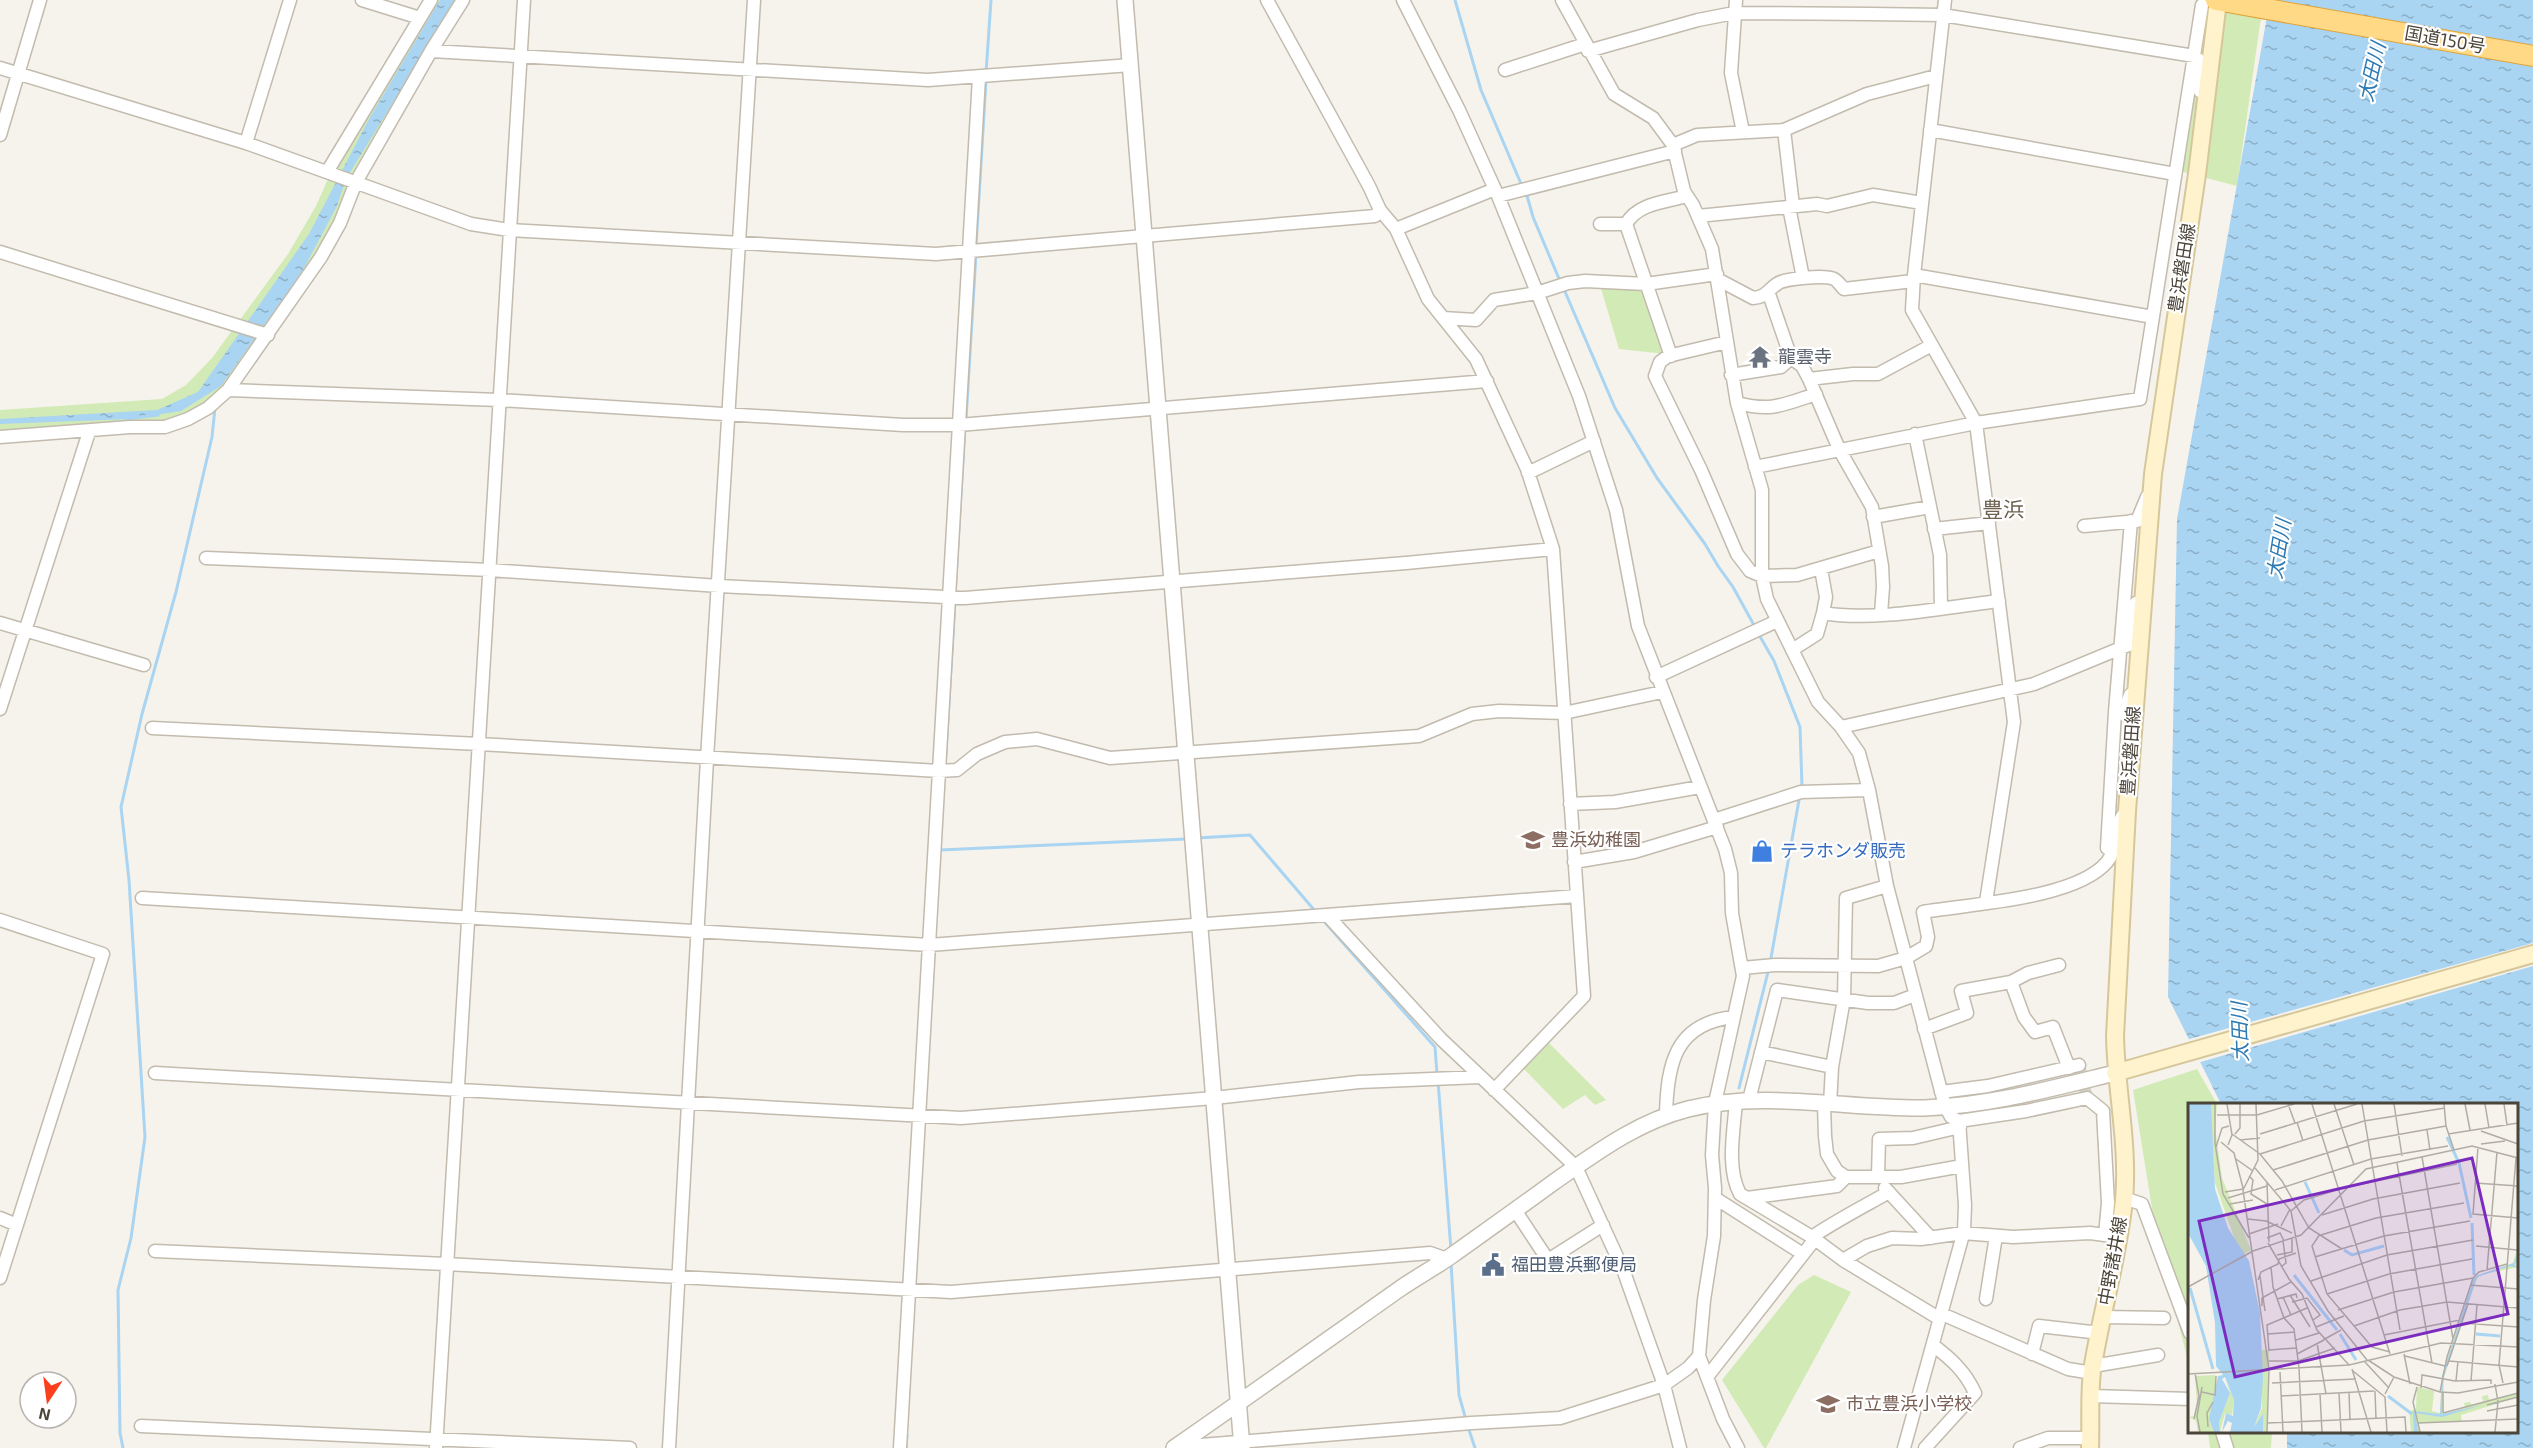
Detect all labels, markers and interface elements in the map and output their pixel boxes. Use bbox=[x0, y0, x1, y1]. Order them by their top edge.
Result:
street label: 国道150号 bbox=[2403, 21, 2487, 57]
water label: 太田川 bbox=[2353, 38, 2390, 104]
street label: 豊浜磐田線 bbox=[2163, 222, 2199, 314]
temple icon: 龍雲寺 bbox=[1747, 344, 1773, 370]
place label: 龍雲寺 bbox=[1778, 345, 1832, 367]
district label: 豊浜 bbox=[1982, 496, 2024, 521]
water label: 太田川 bbox=[2261, 515, 2295, 580]
street label: 豊浜磐田線 bbox=[2116, 705, 2144, 797]
school or university icon: 豊浜幼稚園 bbox=[1520, 827, 1546, 853]
place label: 豊浜幼稚園 bbox=[1551, 828, 1641, 850]
shop icon: テラホンダ販売 bbox=[1749, 838, 1775, 864]
place label: テラホンダ販売 bbox=[1780, 839, 1906, 861]
water label: 太田川 bbox=[2226, 1000, 2252, 1062]
inset map bbox=[2188, 1103, 2518, 1433]
street label: 中野諸井線 bbox=[2093, 1215, 2131, 1307]
public building icon: 福田豊浜郵便局 bbox=[1480, 1252, 1506, 1278]
place label: 福田豊浜郵便局 bbox=[1511, 1253, 1637, 1275]
north arrow bbox=[18, 1370, 78, 1430]
school or university icon: 市立豊浜小学校 bbox=[1815, 1391, 1841, 1417]
place label: 市立豊浜小学校 bbox=[1846, 1392, 1972, 1414]
text: N bbox=[37, 1405, 52, 1426]

